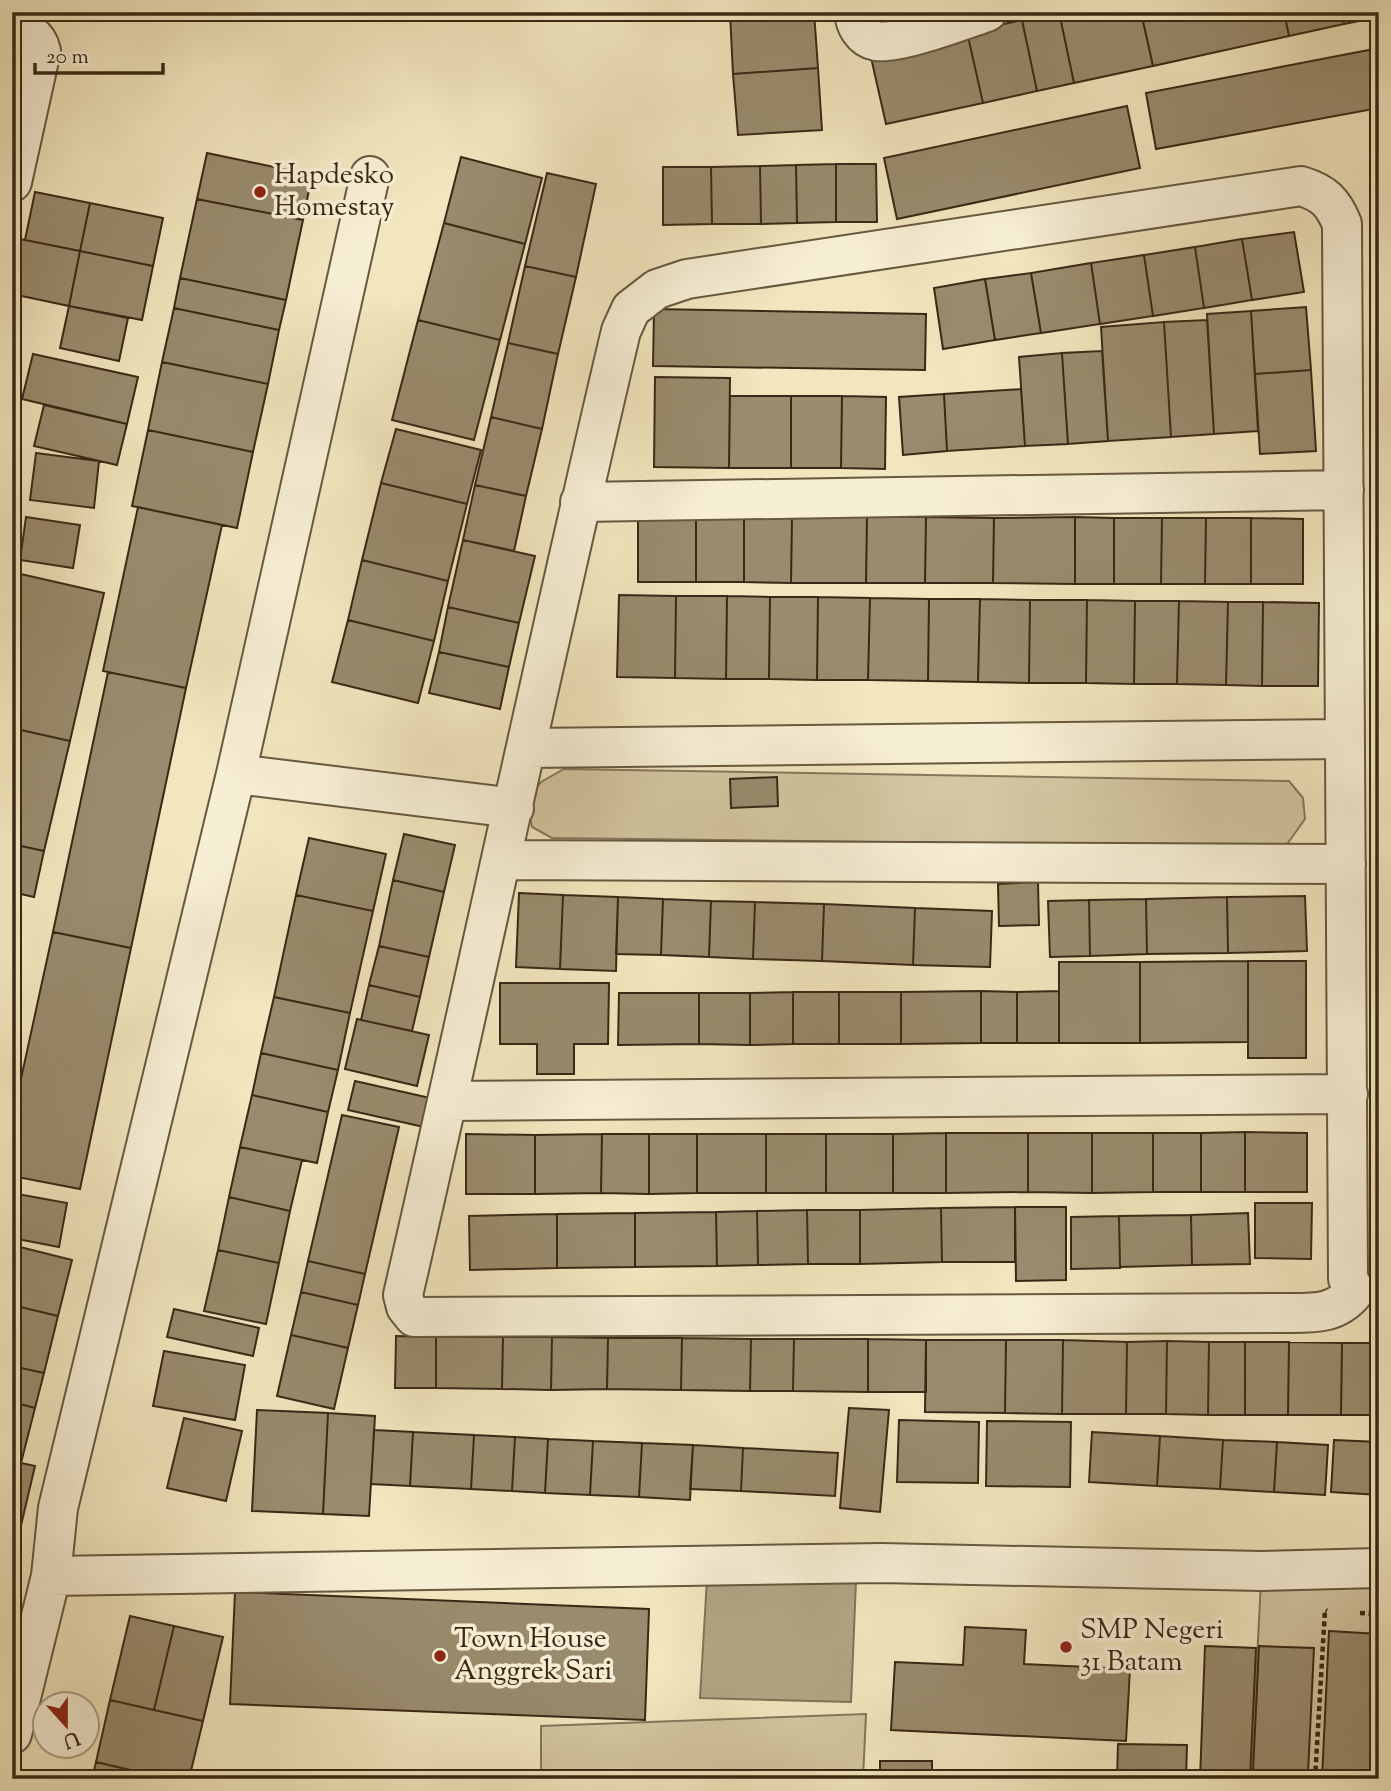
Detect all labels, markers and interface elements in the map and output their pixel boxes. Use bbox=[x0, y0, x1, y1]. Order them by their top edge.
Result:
scale bar bbox=[35, 32, 163, 76]
text: 20 m bbox=[46, 43, 89, 73]
place label: Hapdesko Homestay bbox=[274, 156, 394, 228]
marker: Hapdesko Homestay bbox=[252, 184, 268, 200]
place label: SMP Negeri 31 Batam bbox=[1080, 1611, 1224, 1683]
place label: Town House Anggrek Sari bbox=[454, 1620, 613, 1692]
marker: SMP Negeri 31 Batam bbox=[1058, 1639, 1074, 1655]
marker: Town House Anggrek Sari bbox=[432, 1648, 448, 1664]
north arrow bbox=[32, 1690, 102, 1760]
text: U bbox=[59, 1723, 83, 1754]

